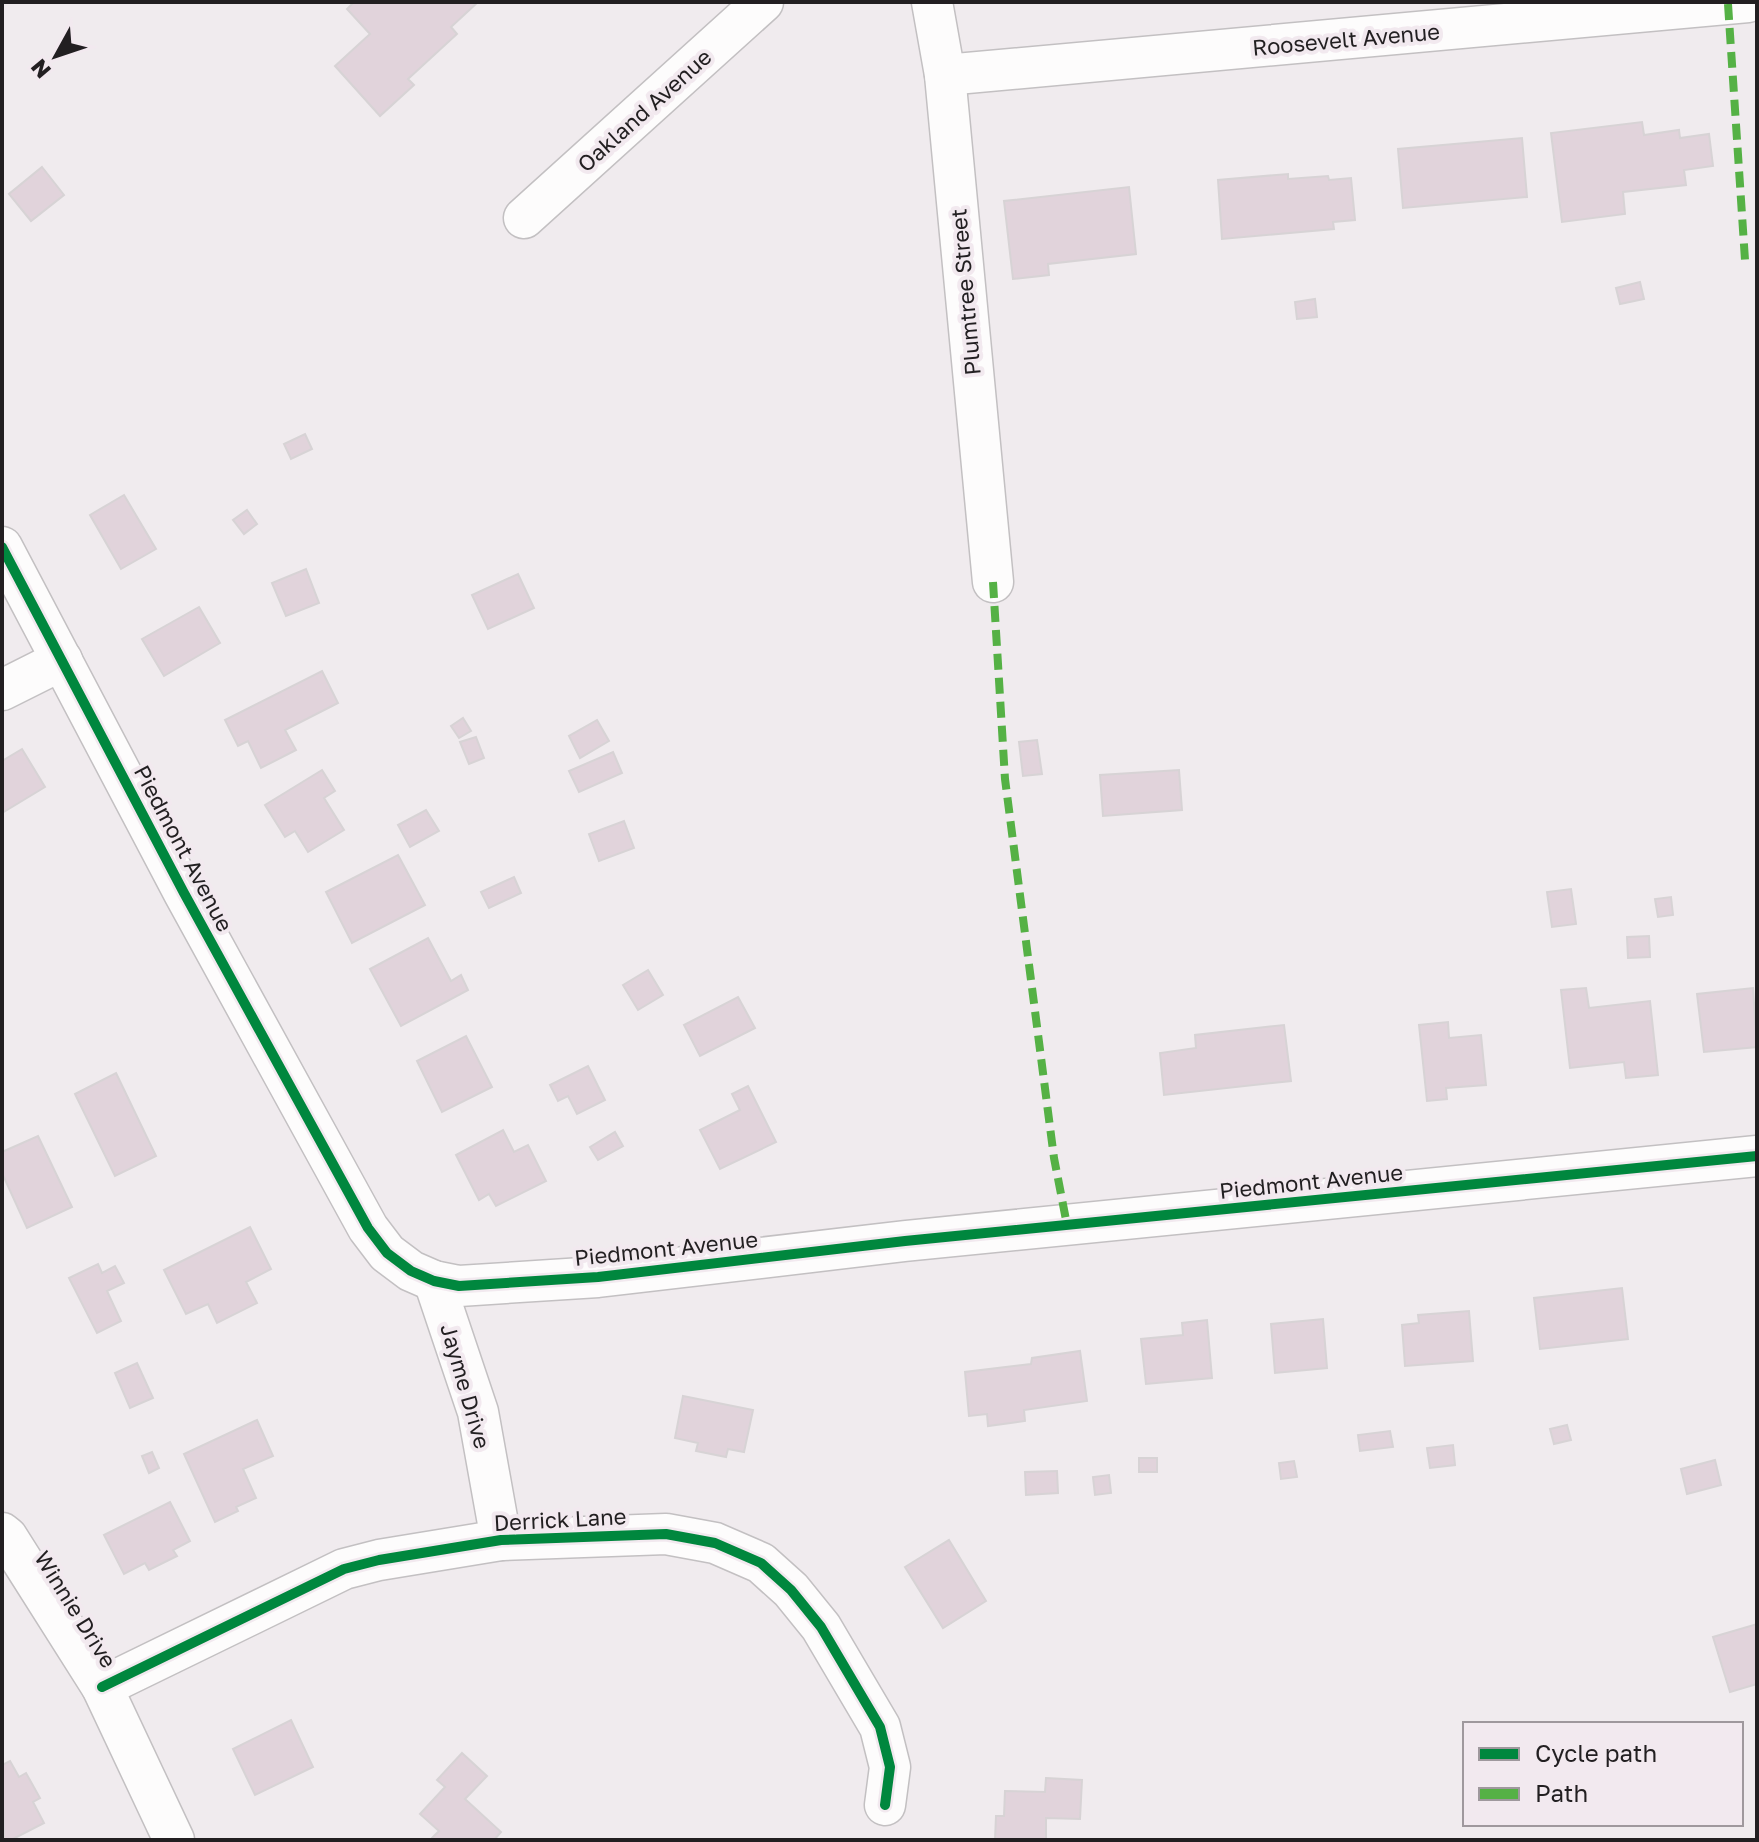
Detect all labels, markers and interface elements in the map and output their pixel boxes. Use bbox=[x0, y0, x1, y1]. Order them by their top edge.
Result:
north arrow bbox=[16, 16, 96, 96]
street label: Roosevelt Avenue bbox=[1251, 17, 1441, 61]
street label: Oakland Avenue bbox=[571, 43, 717, 177]
text: N bbox=[25, 54, 56, 84]
street label: Plumtree Street bbox=[944, 207, 986, 377]
street label: Piedmont Avenue bbox=[129, 760, 239, 936]
street label: Piedmont Avenue bbox=[1218, 1158, 1404, 1204]
street label: Piedmont Avenue bbox=[573, 1225, 759, 1271]
street label: Jayme Drive bbox=[435, 1320, 497, 1452]
street label: Derrick Lane bbox=[493, 1502, 627, 1536]
street label: Winnie Drive bbox=[29, 1546, 123, 1672]
legend bbox=[1463, 1722, 1743, 1826]
text: Cycle path bbox=[1535, 1738, 1657, 1767]
text: Path bbox=[1535, 1778, 1588, 1807]

